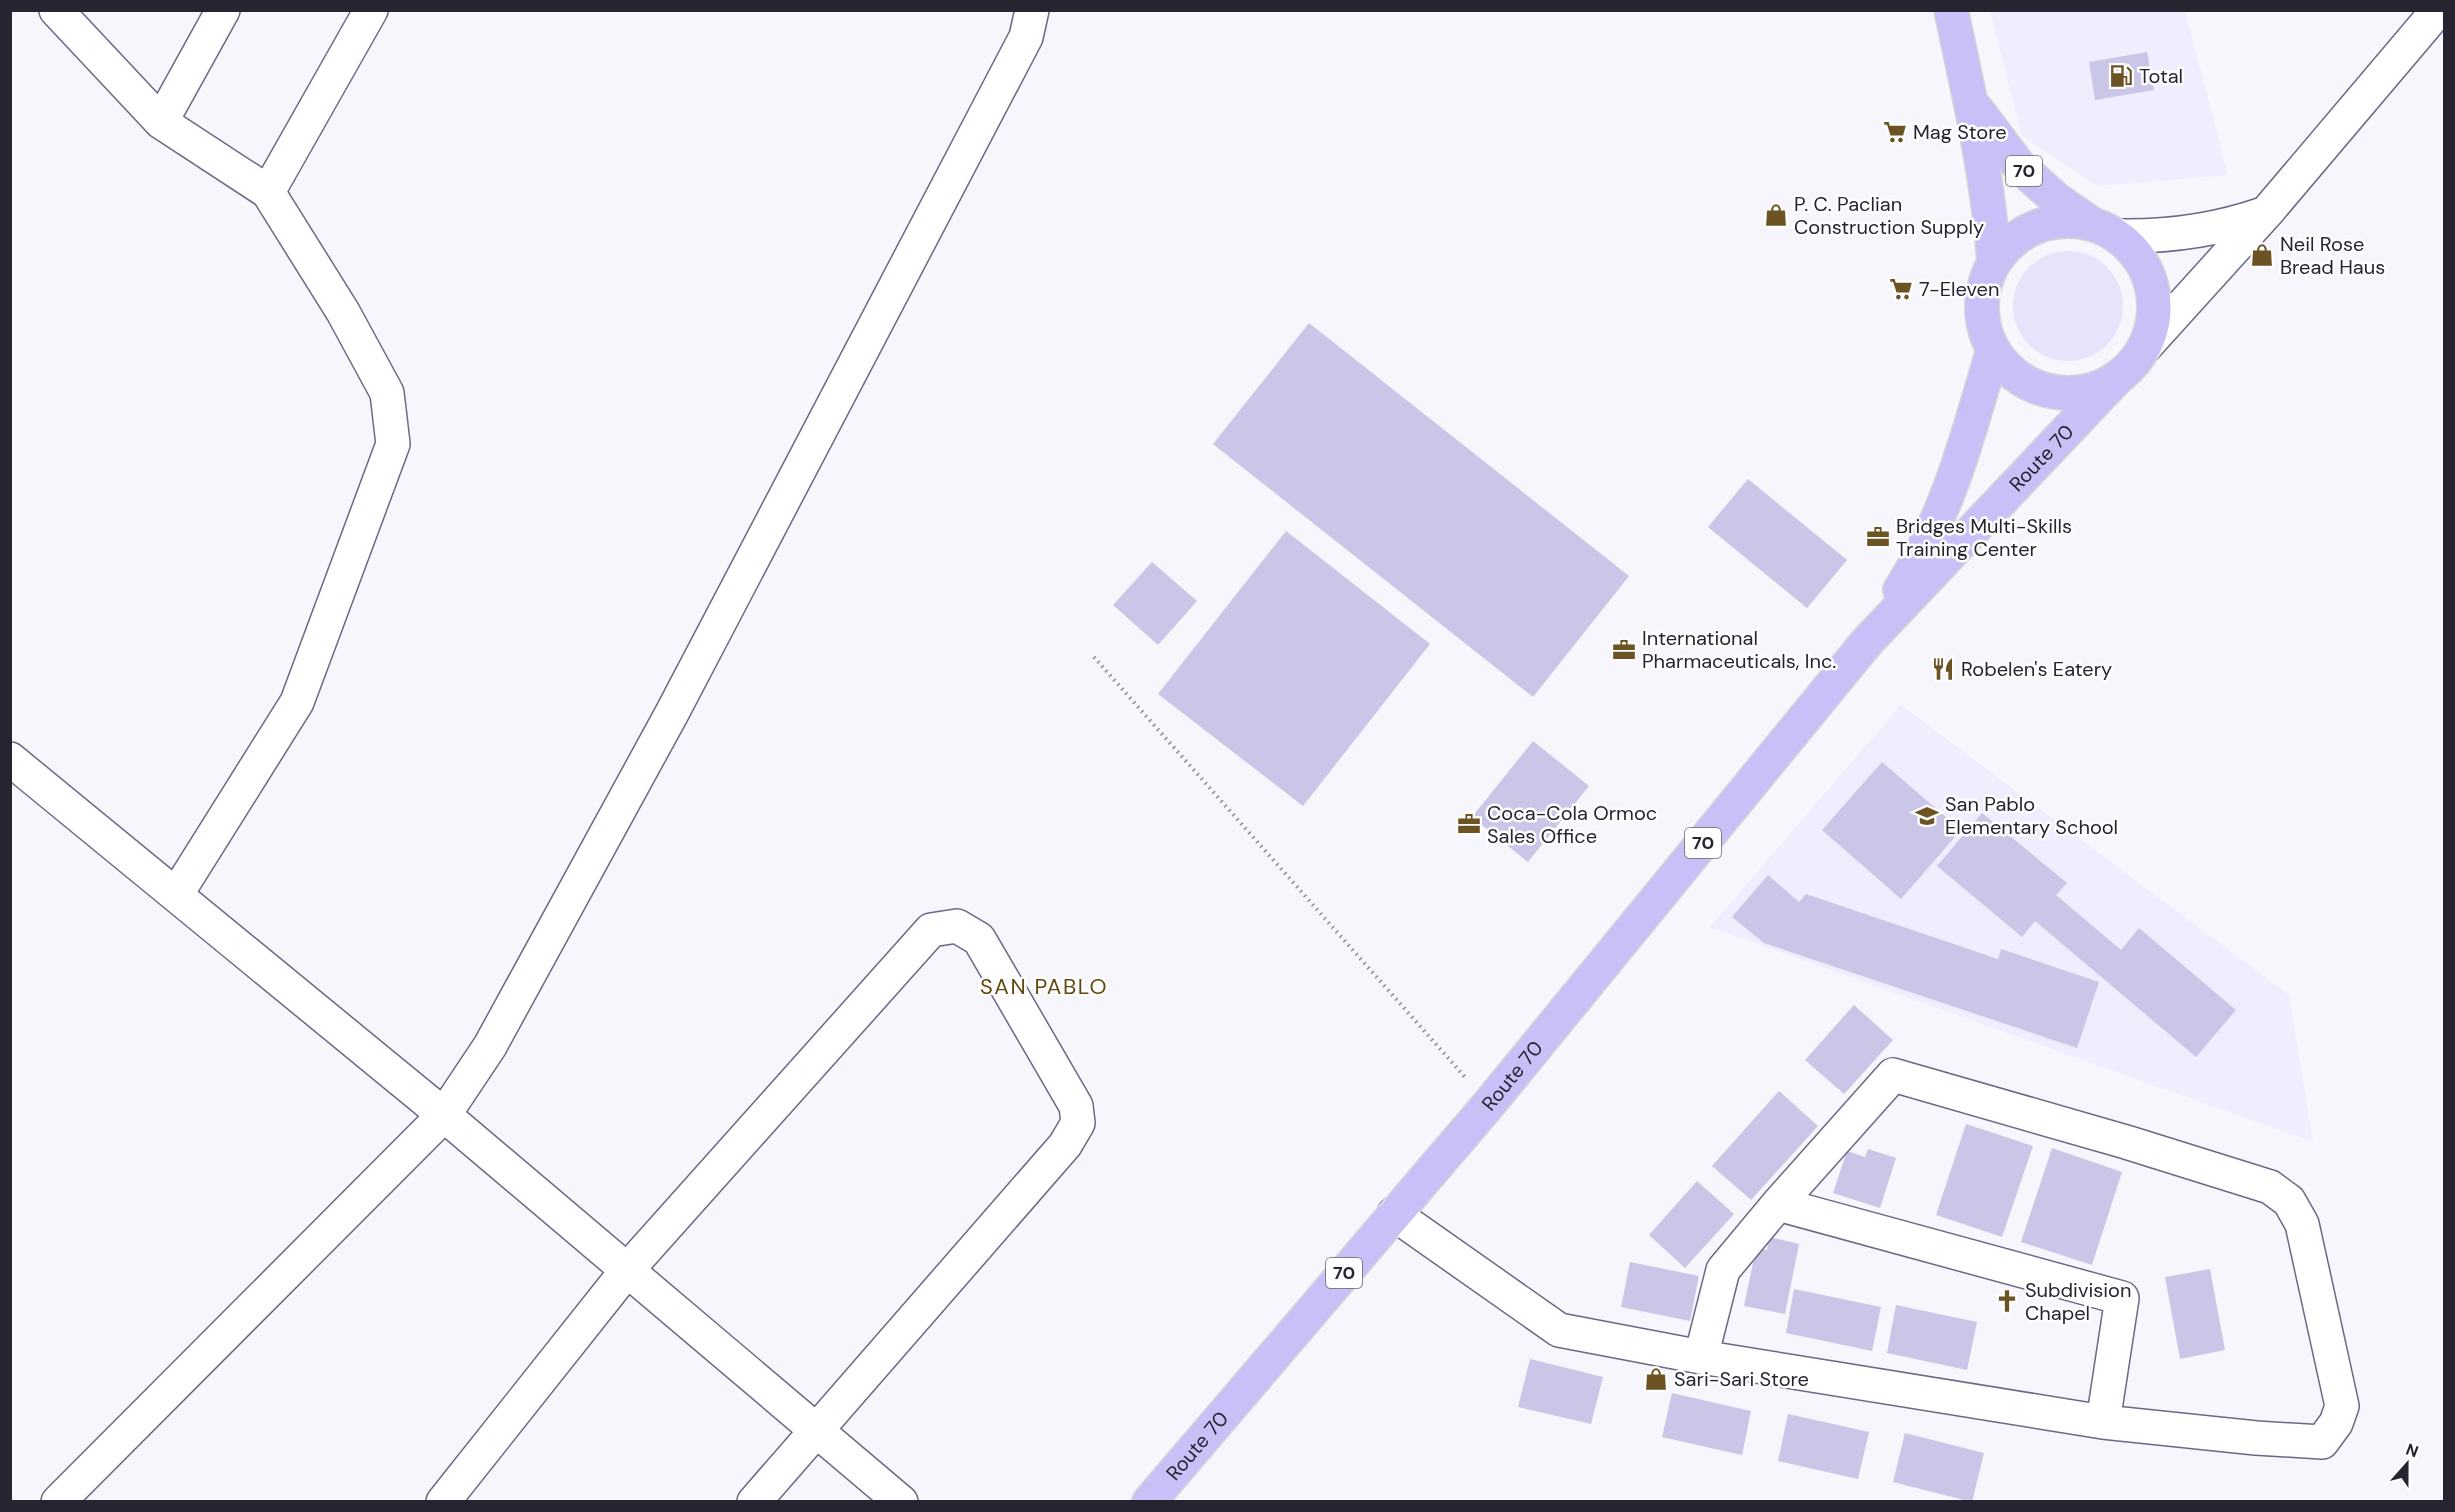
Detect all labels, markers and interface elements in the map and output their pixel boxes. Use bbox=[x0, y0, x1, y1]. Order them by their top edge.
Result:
fuel station icon: Total bbox=[2108, 63, 2134, 89]
place label: Total bbox=[2139, 63, 2183, 89]
supermarket icon: Mag Store bbox=[1882, 119, 1908, 145]
place label: Mag Store bbox=[1913, 119, 2007, 145]
road number: 70 bbox=[2006, 156, 2042, 186]
place label: P. C. Paclian Construction Supply bbox=[1794, 191, 1984, 240]
shop icon: P. C. Paclian Construction Supply bbox=[1763, 202, 1789, 228]
place label: Neil Rose Bread Haus bbox=[2280, 231, 2385, 280]
shop icon: Neil Rose Bread Haus bbox=[2249, 242, 2275, 268]
supermarket icon: 7-Eleven bbox=[1888, 276, 1914, 302]
place label: 7-Eleven bbox=[1919, 276, 1999, 302]
street label: Route 70 bbox=[2003, 419, 2079, 497]
place label: Bridges Multi-Skills Training Center bbox=[1896, 513, 2072, 562]
office icon: Bridges Multi-Skills Training Center bbox=[1865, 524, 1891, 550]
place label: International Pharmaceuticals, Inc. bbox=[1642, 625, 1836, 674]
office icon: International Pharmaceuticals, Inc. bbox=[1611, 637, 1637, 663]
restaurant icon: Robelen's Eatery bbox=[1930, 656, 1956, 682]
place label: Robelen's Eatery bbox=[1961, 656, 2112, 682]
place label: San Pablo Elementary School bbox=[1945, 791, 2118, 840]
place label: Coca-Cola Ormoc Sales Office bbox=[1487, 800, 1657, 849]
school or university icon: San Pablo Elementary School bbox=[1914, 803, 1940, 829]
office icon: Coca-Cola Ormoc Sales Office bbox=[1456, 811, 1482, 837]
road number: 70 bbox=[1685, 828, 1721, 858]
district label: SAN PABLO bbox=[980, 972, 1108, 1001]
street label: Route 70 bbox=[1476, 1035, 1548, 1116]
road number: 70 bbox=[1326, 1258, 1362, 1288]
place label: Subdivision Chapel bbox=[2025, 1277, 2131, 1326]
church icon: Subdivision Chapel bbox=[1994, 1288, 2020, 1314]
shop icon: Sari-Sari Store bbox=[1643, 1366, 1669, 1392]
place label: Sari-Sari Store bbox=[1674, 1366, 1809, 1392]
street label: Route 70 bbox=[1160, 1406, 1234, 1486]
north arrow bbox=[2377, 1434, 2437, 1494]
text: N bbox=[2403, 1439, 2421, 1462]

